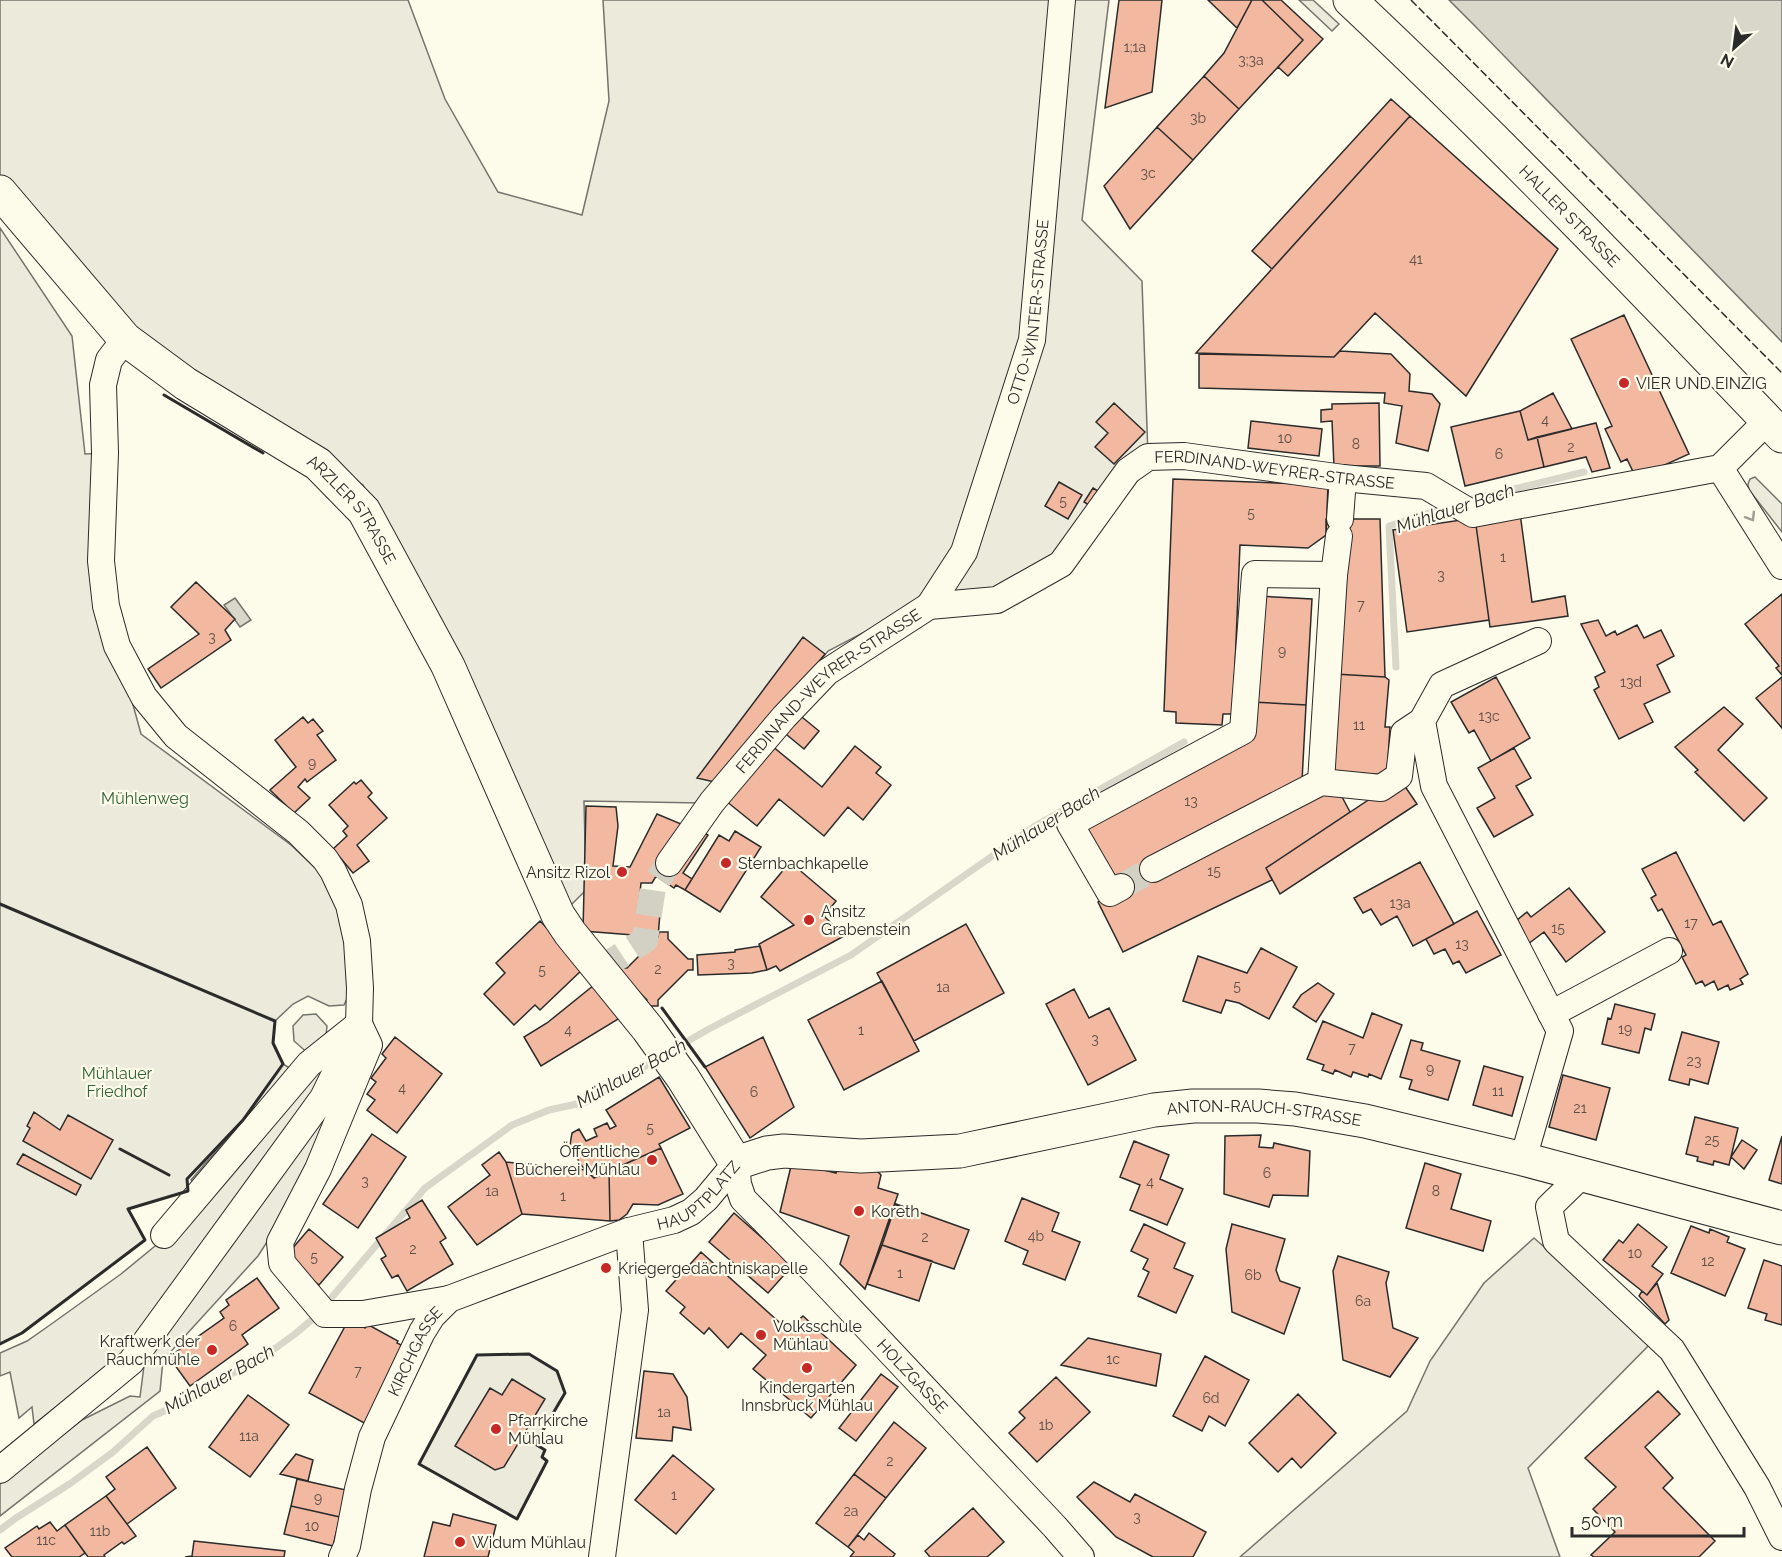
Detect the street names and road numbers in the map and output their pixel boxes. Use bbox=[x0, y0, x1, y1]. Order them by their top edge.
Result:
street label: HALLER STRASSE bbox=[1515, 161, 1624, 271]
street label: OTTO-WINTER-STRASSE bbox=[1002, 218, 1052, 407]
street label: FERDINAND-WEYRER-STRASSE bbox=[1154, 447, 1396, 492]
street label: ARZLER STRASSE bbox=[304, 450, 400, 567]
street label: FERDINAND-WEYRER-STRASSE bbox=[731, 604, 925, 777]
street label: ANTON-RAUCH-STRASSE bbox=[1166, 1097, 1363, 1130]
street label: HAUPTPLATZ bbox=[655, 1157, 743, 1233]
street label: KIRCHGASSE bbox=[383, 1302, 446, 1399]
street label: HOLZGASSE bbox=[873, 1335, 952, 1417]

